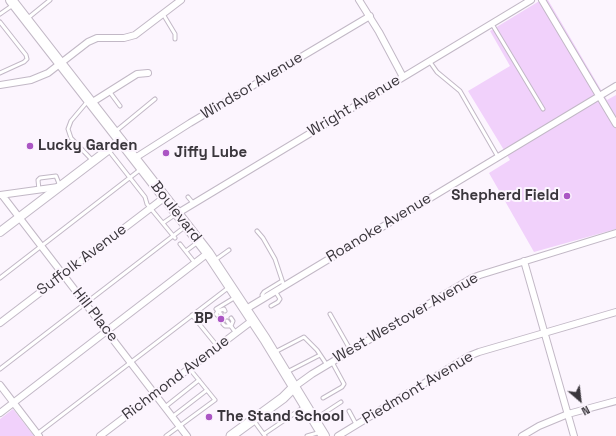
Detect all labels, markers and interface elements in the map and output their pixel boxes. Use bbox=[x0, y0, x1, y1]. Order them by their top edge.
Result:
street label: Windsor Avenue bbox=[198, 49, 306, 123]
street label: Wright Avenue bbox=[304, 71, 404, 141]
place label: Lucky Garden bbox=[38, 137, 137, 155]
marker: Lucky Garden bbox=[25, 141, 35, 151]
place label: Jiffy Lube bbox=[174, 144, 247, 162]
marker: Jiffy Lube bbox=[161, 148, 171, 158]
street label: Boulevard bbox=[147, 178, 205, 246]
place label: Shepherd Field bbox=[451, 187, 559, 205]
street label: Roanoke Avenue bbox=[323, 190, 435, 266]
marker: Shepherd Field bbox=[562, 191, 572, 201]
street label: Suffolk Avenue bbox=[34, 221, 130, 299]
street label: West Westover Avenue bbox=[330, 269, 482, 367]
street label: Hill Place bbox=[68, 284, 122, 346]
place label: BP bbox=[194, 310, 213, 328]
marker: BP bbox=[216, 314, 226, 324]
street label: Richmond Avenue bbox=[119, 332, 233, 424]
street label: Piedmont Avenue bbox=[359, 348, 477, 428]
north arrow bbox=[560, 380, 600, 420]
text: N bbox=[579, 403, 592, 419]
place label: The Stand School bbox=[217, 408, 344, 426]
marker: The Stand School bbox=[204, 412, 214, 422]

